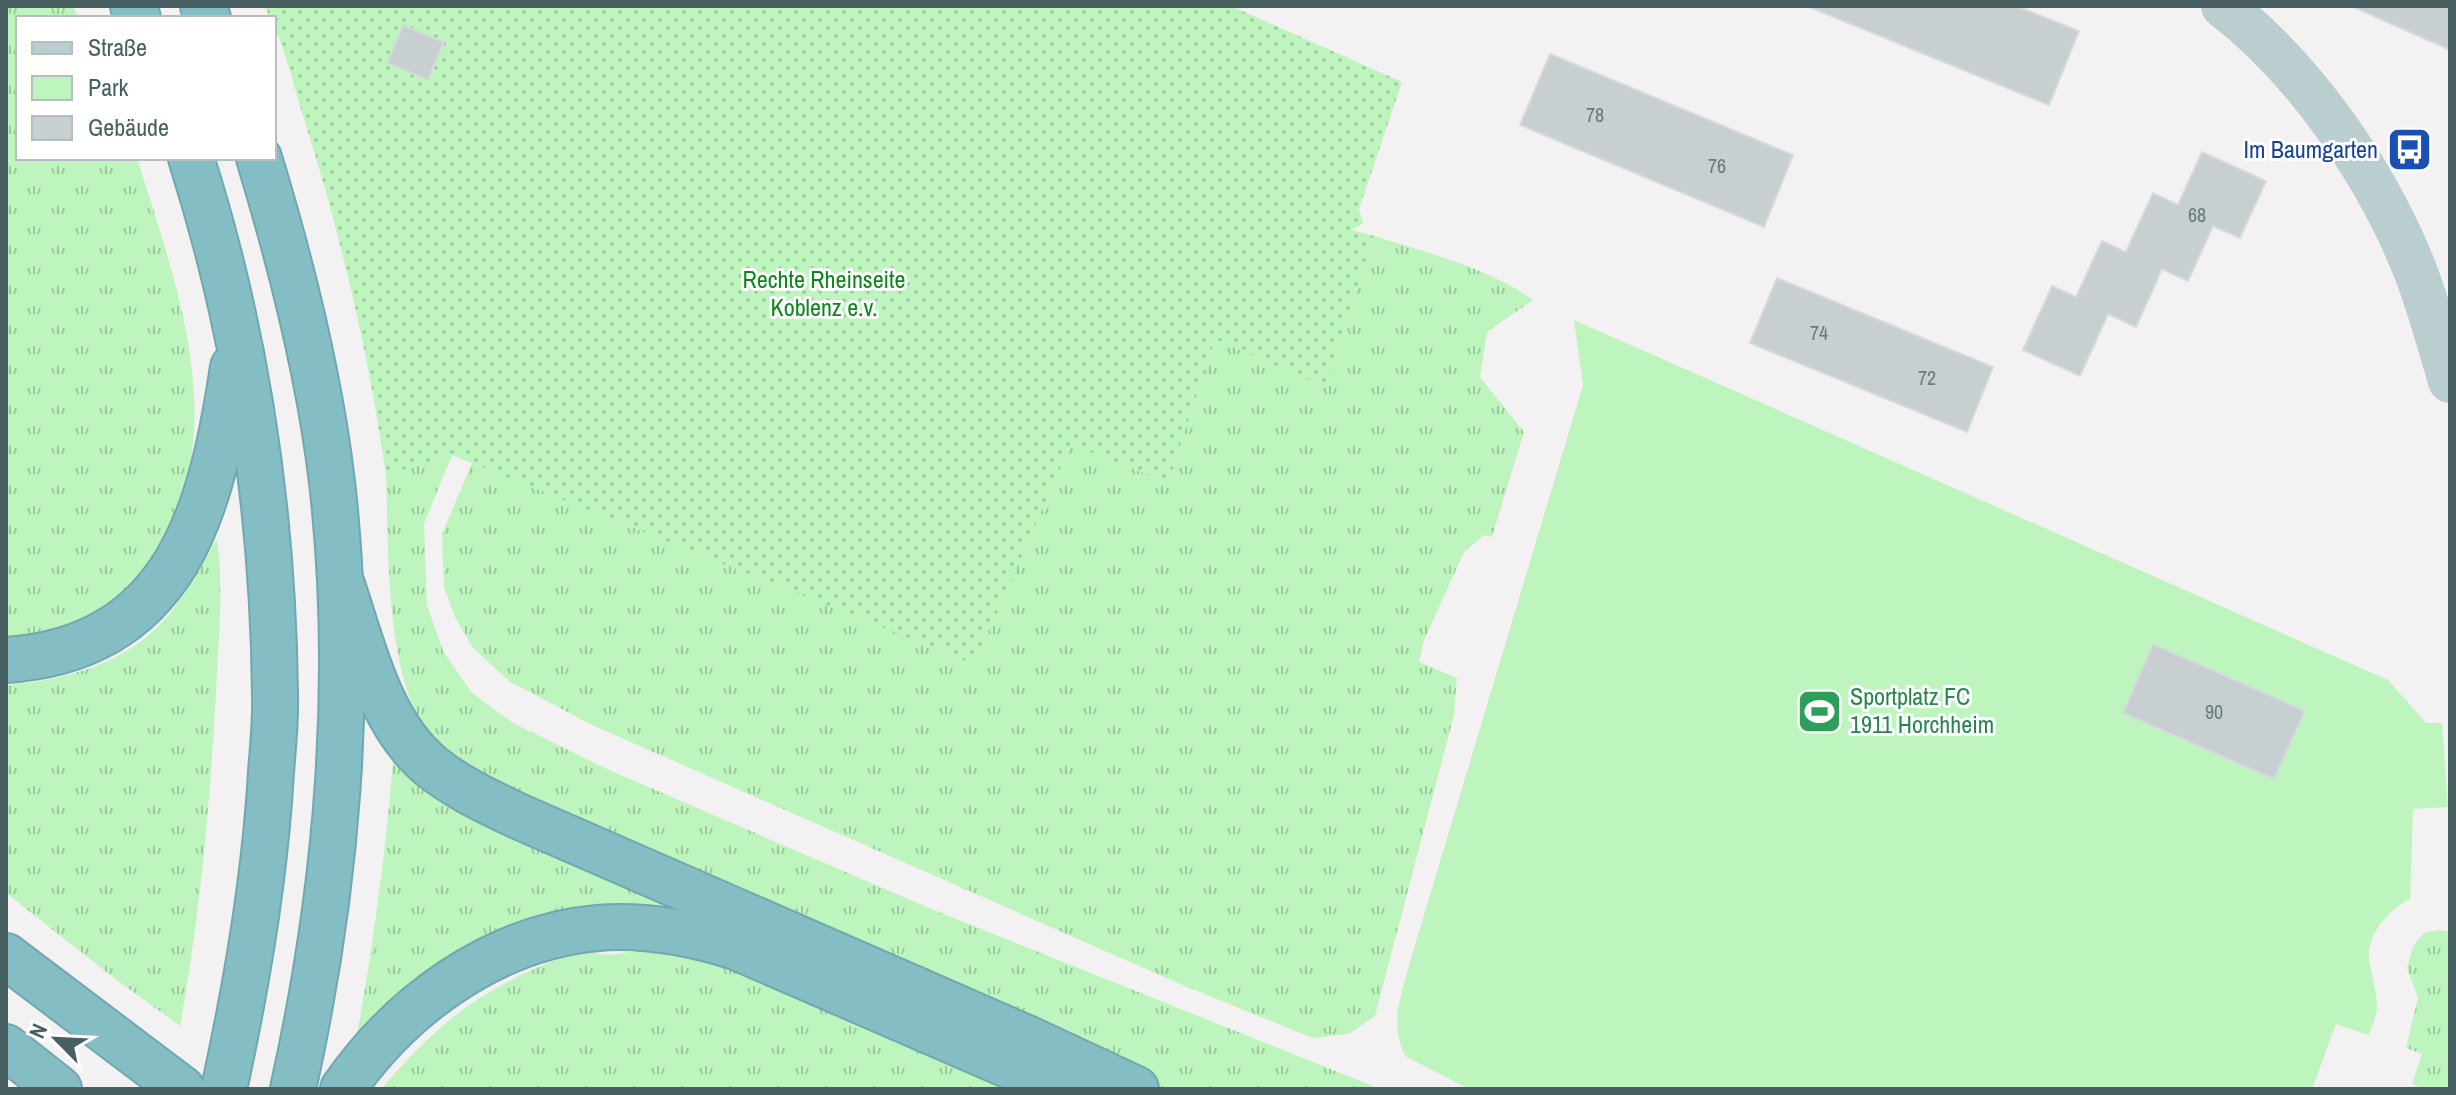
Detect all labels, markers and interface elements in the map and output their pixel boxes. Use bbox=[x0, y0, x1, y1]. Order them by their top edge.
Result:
legend bbox=[16, 16, 276, 160]
text: Straße bbox=[88, 31, 147, 63]
text: Park bbox=[88, 71, 129, 103]
house number: 78 bbox=[1586, 101, 1604, 128]
text: Gebäude bbox=[88, 111, 169, 143]
bus stop icon: Im Baumgarten bbox=[2385, 126, 2433, 174]
place label: Im Baumgarten bbox=[2243, 133, 2378, 165]
house number: 76 bbox=[1708, 152, 1726, 179]
house number: 68 bbox=[2188, 201, 2206, 228]
park label: Rechte Rheinseite Koblenz e.v. bbox=[742, 263, 906, 323]
house number: 74 bbox=[1810, 319, 1828, 346]
house number: 72 bbox=[1918, 364, 1936, 391]
place label: Sportplatz FC 1911 Horchheim bbox=[1850, 680, 1994, 740]
sports icon: Sportplatz FC 1911 Horchheim bbox=[1795, 687, 1843, 735]
house number: 90 bbox=[2205, 698, 2223, 725]
north arrow bbox=[16, 999, 96, 1079]
text: N bbox=[21, 1019, 54, 1043]

